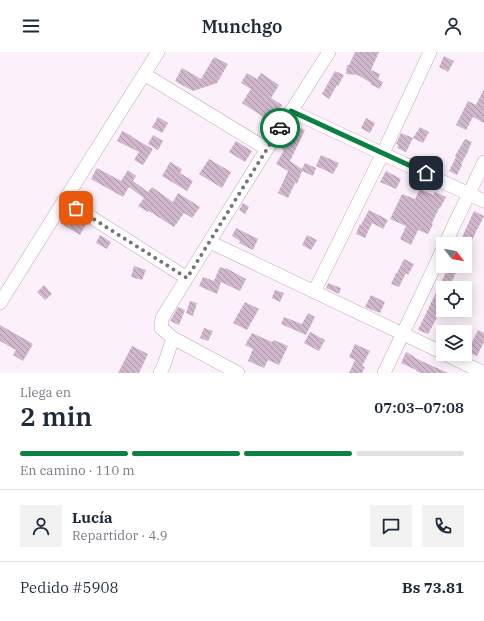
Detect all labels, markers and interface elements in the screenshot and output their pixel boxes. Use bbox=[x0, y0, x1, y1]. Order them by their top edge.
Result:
icon: menu bbox=[20, 15, 42, 37]
text: Munchgo bbox=[202, 15, 282, 38]
icon: person bbox=[442, 15, 464, 37]
courier bbox=[260, 108, 300, 148]
icon: car bbox=[269, 117, 291, 139]
pin bbox=[409, 156, 443, 190]
icon: home bbox=[415, 162, 437, 184]
pin bbox=[59, 191, 93, 225]
icon: bag bbox=[65, 197, 87, 219]
north arrow bbox=[436, 237, 472, 273]
map controls bbox=[436, 237, 472, 361]
button: locate bbox=[436, 281, 472, 317]
button: layers bbox=[436, 325, 472, 361]
text: Llega en bbox=[20, 384, 71, 401]
text: 07:03–07:08 bbox=[374, 398, 464, 417]
text: 2 min bbox=[20, 399, 92, 433]
text: En camino · 110 m bbox=[20, 462, 135, 479]
button: person bbox=[20, 505, 62, 547]
button: chat bbox=[370, 505, 412, 547]
button: phone bbox=[422, 505, 464, 547]
text: Lucía bbox=[72, 508, 113, 527]
text: Repartidor · 4.9 bbox=[72, 527, 168, 544]
text: Pedido #5908 bbox=[20, 578, 119, 597]
text: Bs 73.81 bbox=[402, 578, 464, 597]

